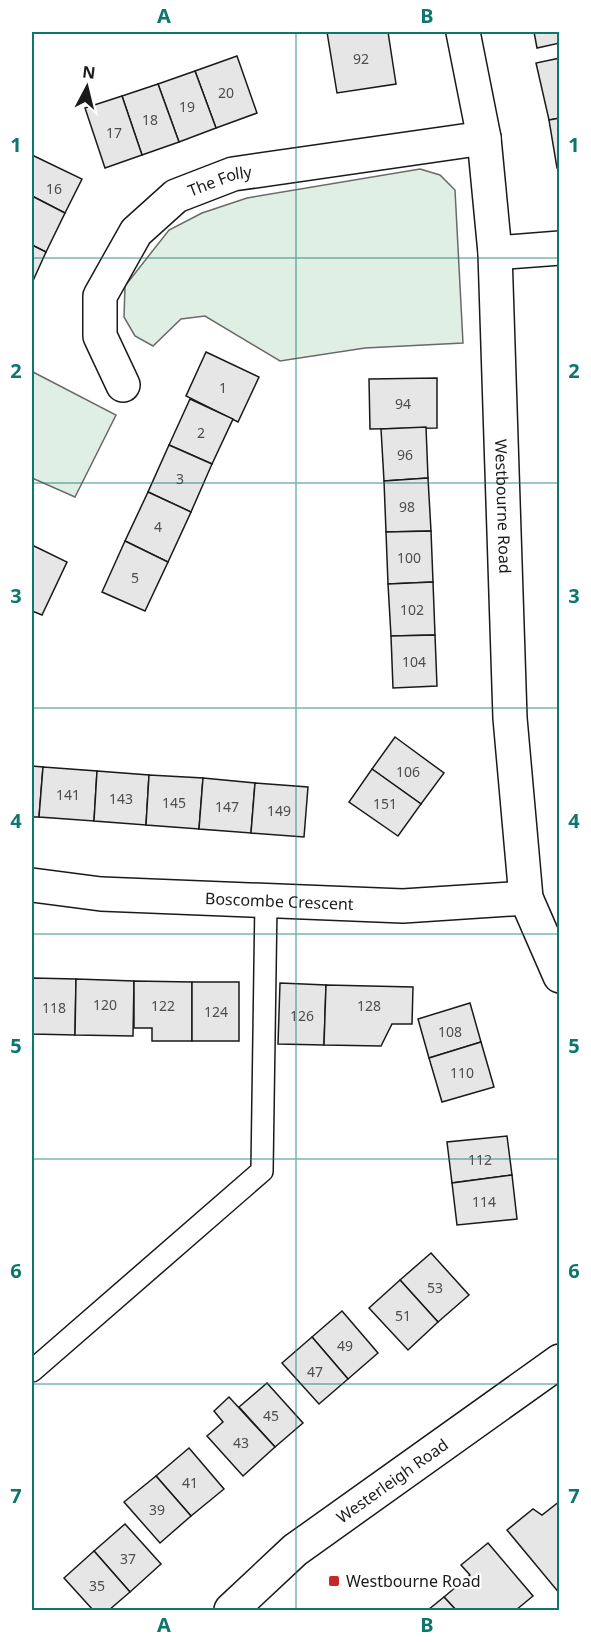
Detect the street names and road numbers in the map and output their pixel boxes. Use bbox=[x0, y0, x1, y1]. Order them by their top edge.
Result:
street label: The Folly bbox=[185, 160, 254, 201]
street label: Westbourne Road bbox=[490, 439, 516, 574]
street label: Boscombe Crescent bbox=[205, 887, 354, 915]
street label: Westerleigh Road bbox=[332, 1433, 452, 1528]

